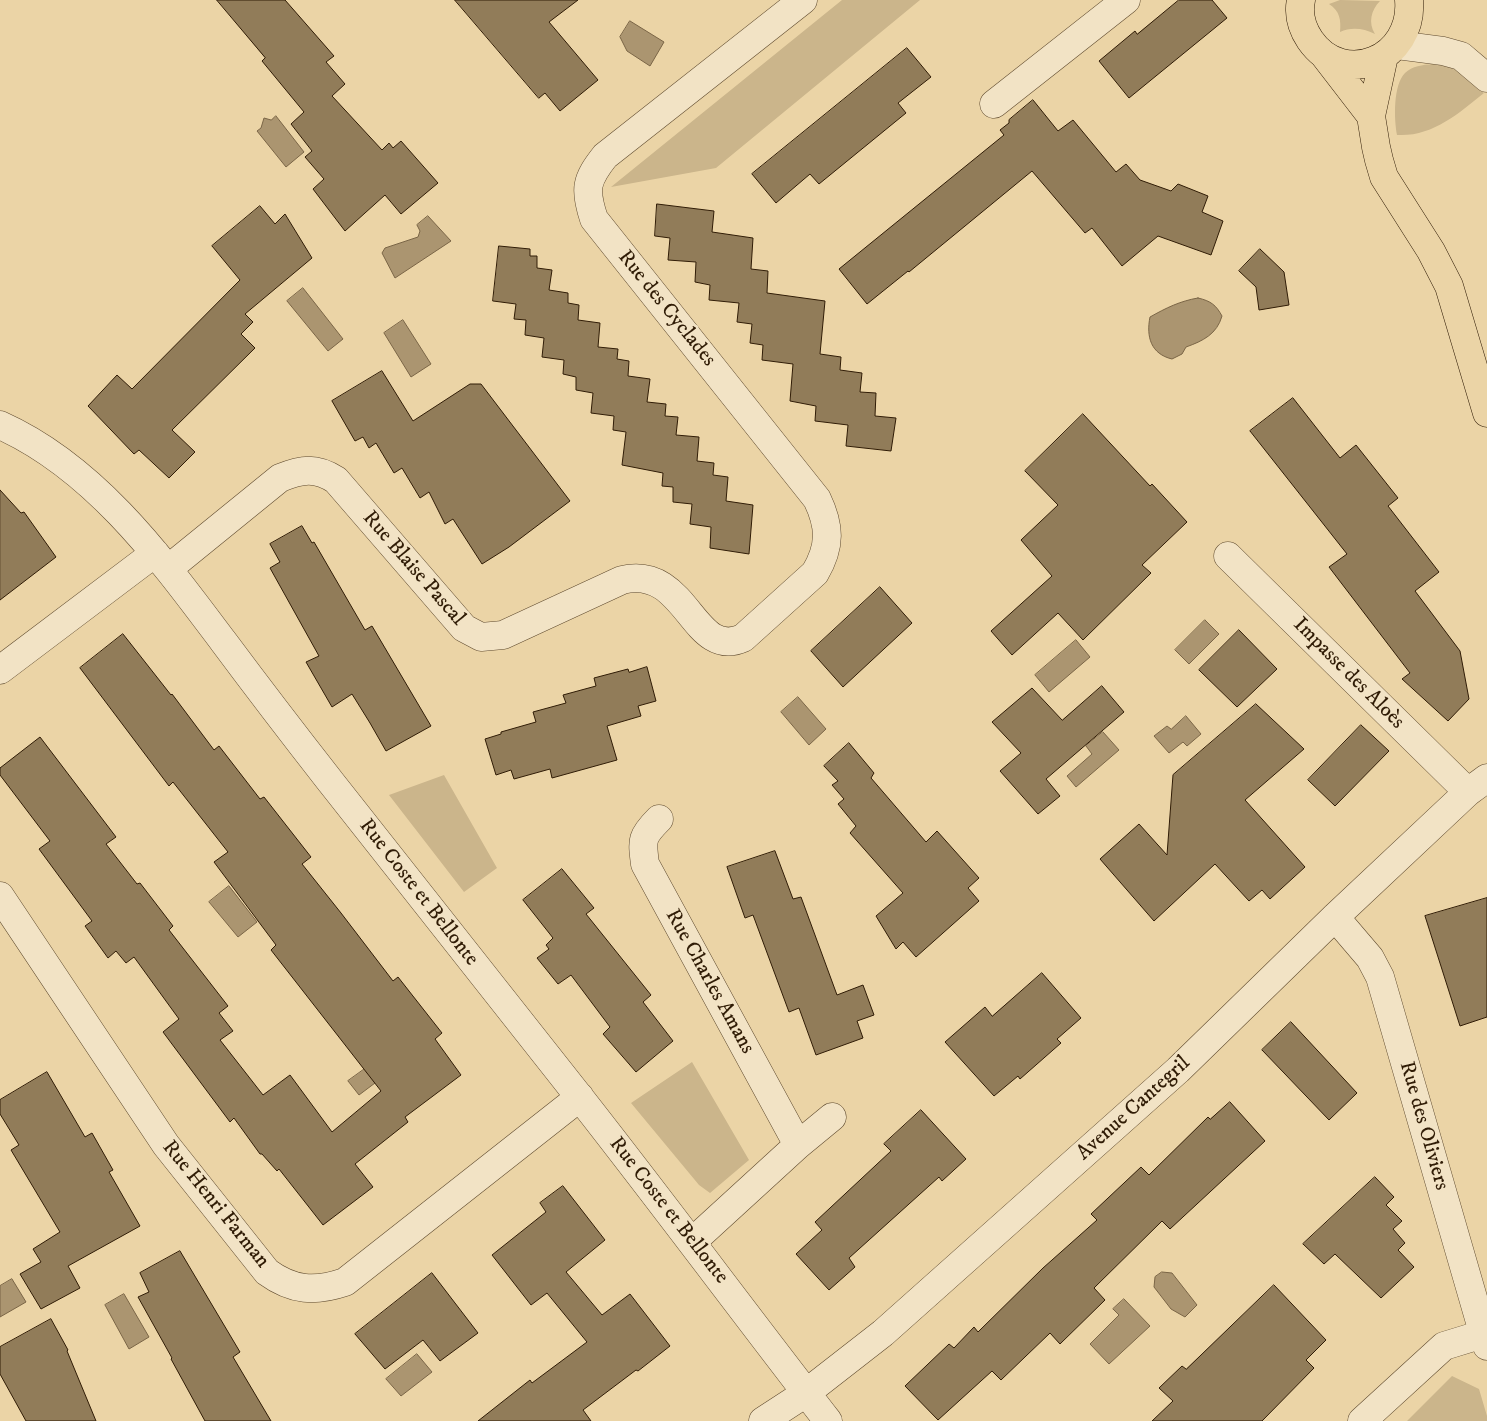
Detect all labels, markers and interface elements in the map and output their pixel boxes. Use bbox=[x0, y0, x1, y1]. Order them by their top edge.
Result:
street label: Rue des Cyclades bbox=[611, 246, 721, 372]
street label: Rue Blaise Pascal bbox=[356, 506, 470, 632]
street label: Impasse des Aloès bbox=[1287, 613, 1409, 735]
street label: Rue Coste et Bellonte bbox=[353, 815, 483, 971]
street label: Rue Charles Amans bbox=[659, 905, 759, 1059]
street label: Avenue Cantegril bbox=[1072, 1051, 1196, 1167]
street label: Rue des Oliviers bbox=[1393, 1059, 1453, 1193]
street label: Rue Coste et Bellonte bbox=[603, 1133, 733, 1289]
street label: Rue Henri Farman bbox=[156, 1136, 274, 1274]

